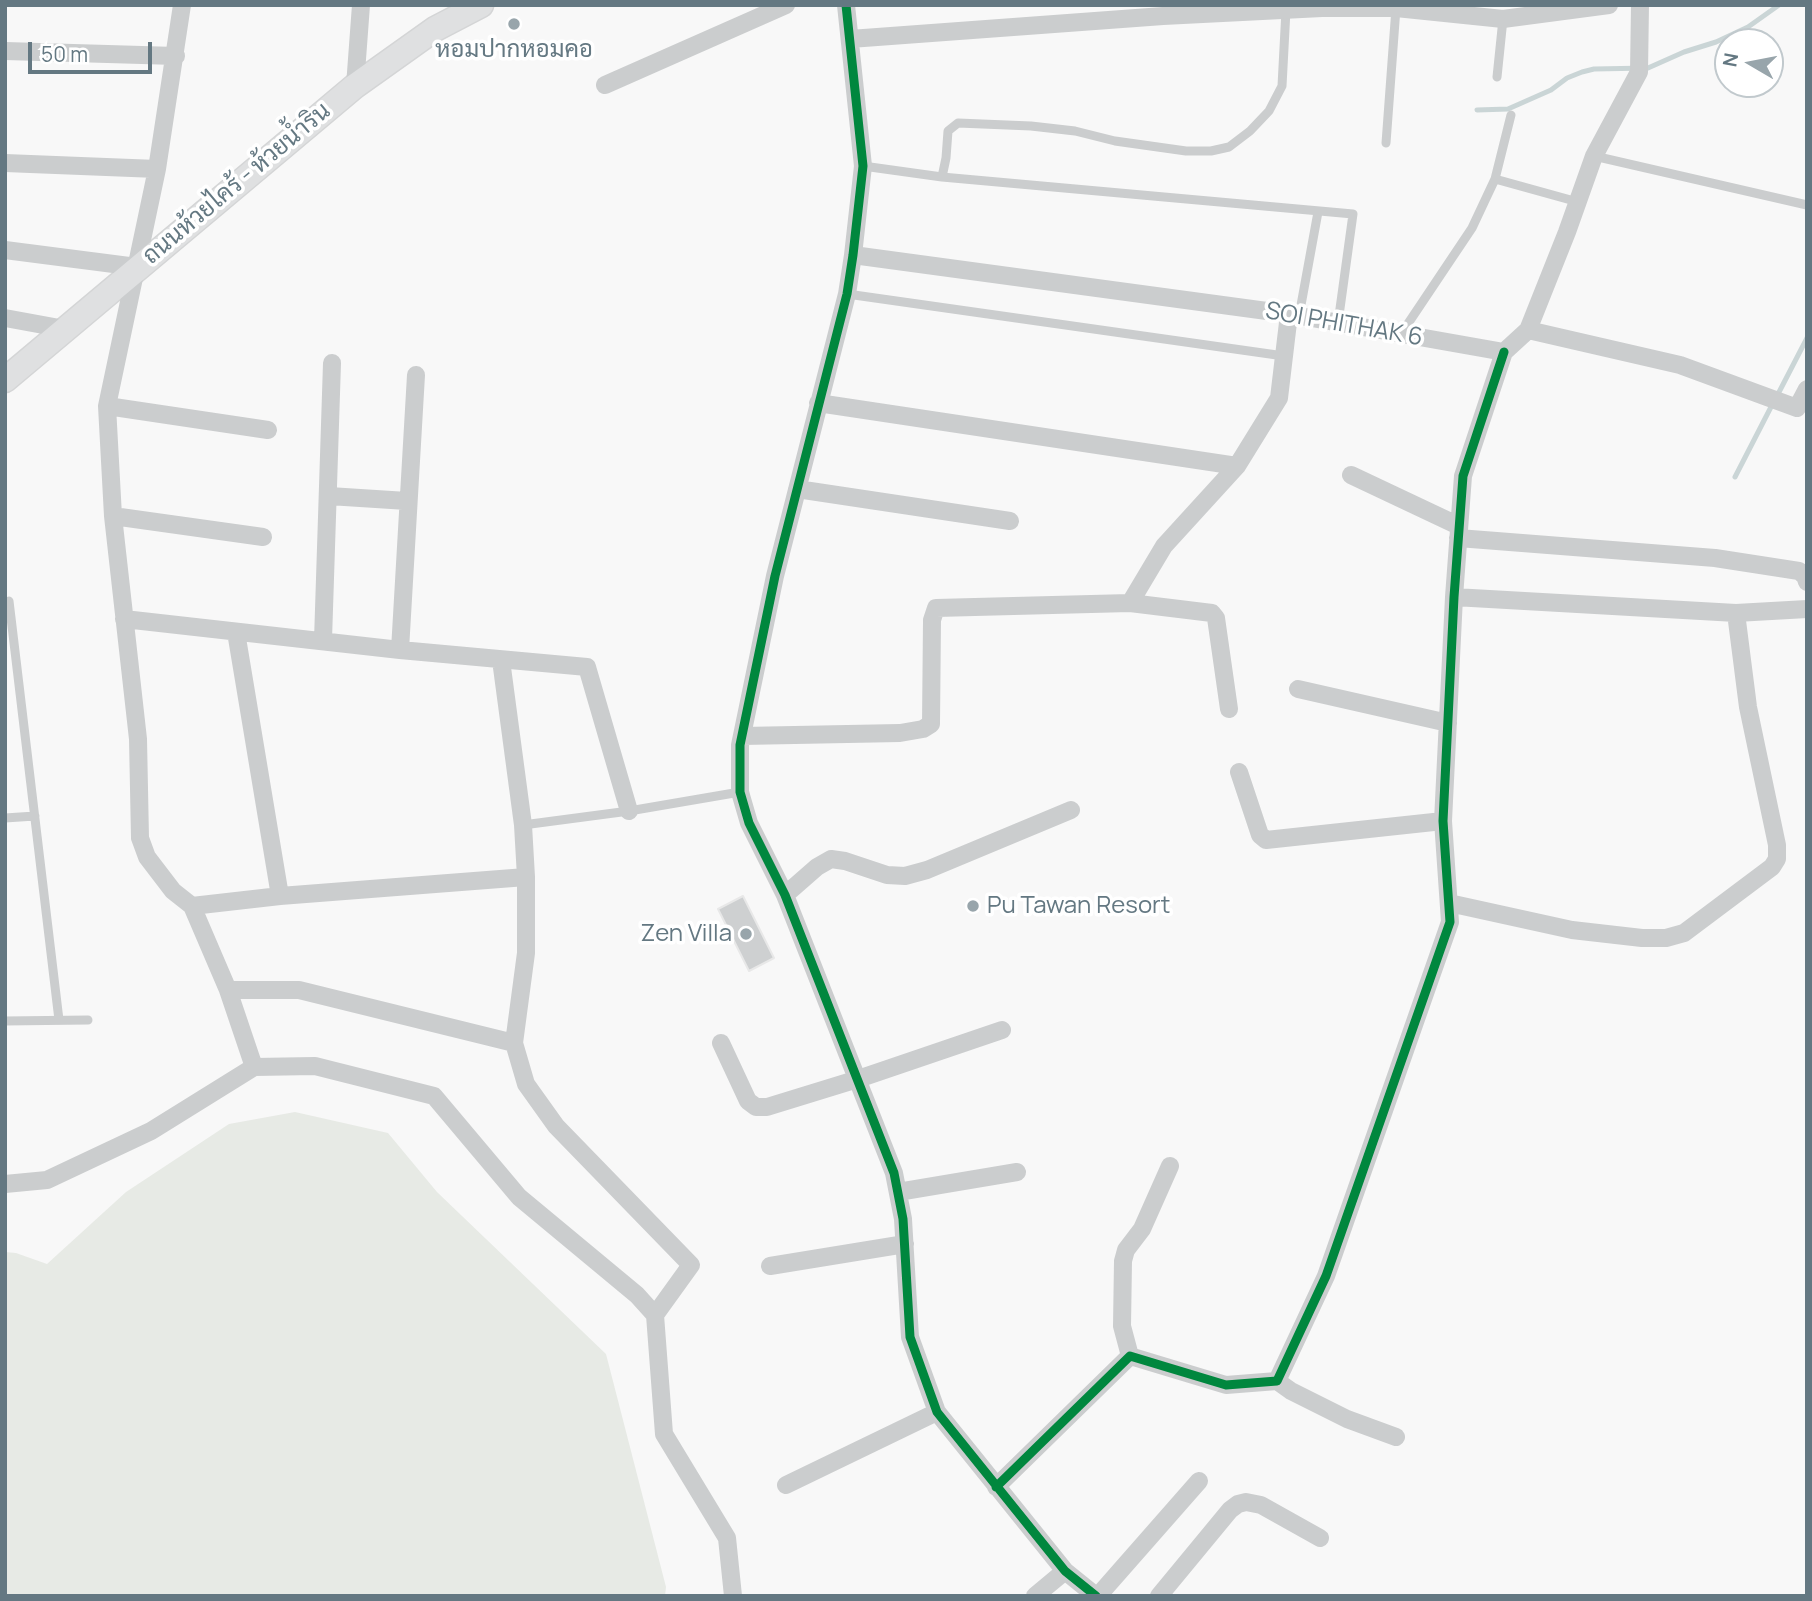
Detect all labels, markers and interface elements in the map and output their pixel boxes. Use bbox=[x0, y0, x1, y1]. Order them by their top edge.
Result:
marker: หอมปากหอมคอ bbox=[506, 16, 522, 32]
scale bar bbox=[32, 28, 156, 72]
north arrow bbox=[1714, 28, 1784, 98]
place label: หอมปากหอมคอ bbox=[435, 36, 593, 64]
text: 50 m bbox=[41, 40, 88, 68]
text: N bbox=[1716, 51, 1744, 69]
street label: ถนนห้วยไคร้ - ห้วยน้ำริน bbox=[137, 97, 337, 271]
street label: SOI PHITHAK 6 bbox=[1263, 297, 1425, 353]
place label: Pu Tawan Resort bbox=[987, 892, 1170, 920]
marker: Pu Tawan Resort bbox=[965, 898, 981, 914]
place label: Zen Villa bbox=[640, 920, 732, 948]
marker: Zen Villa bbox=[738, 926, 754, 942]

